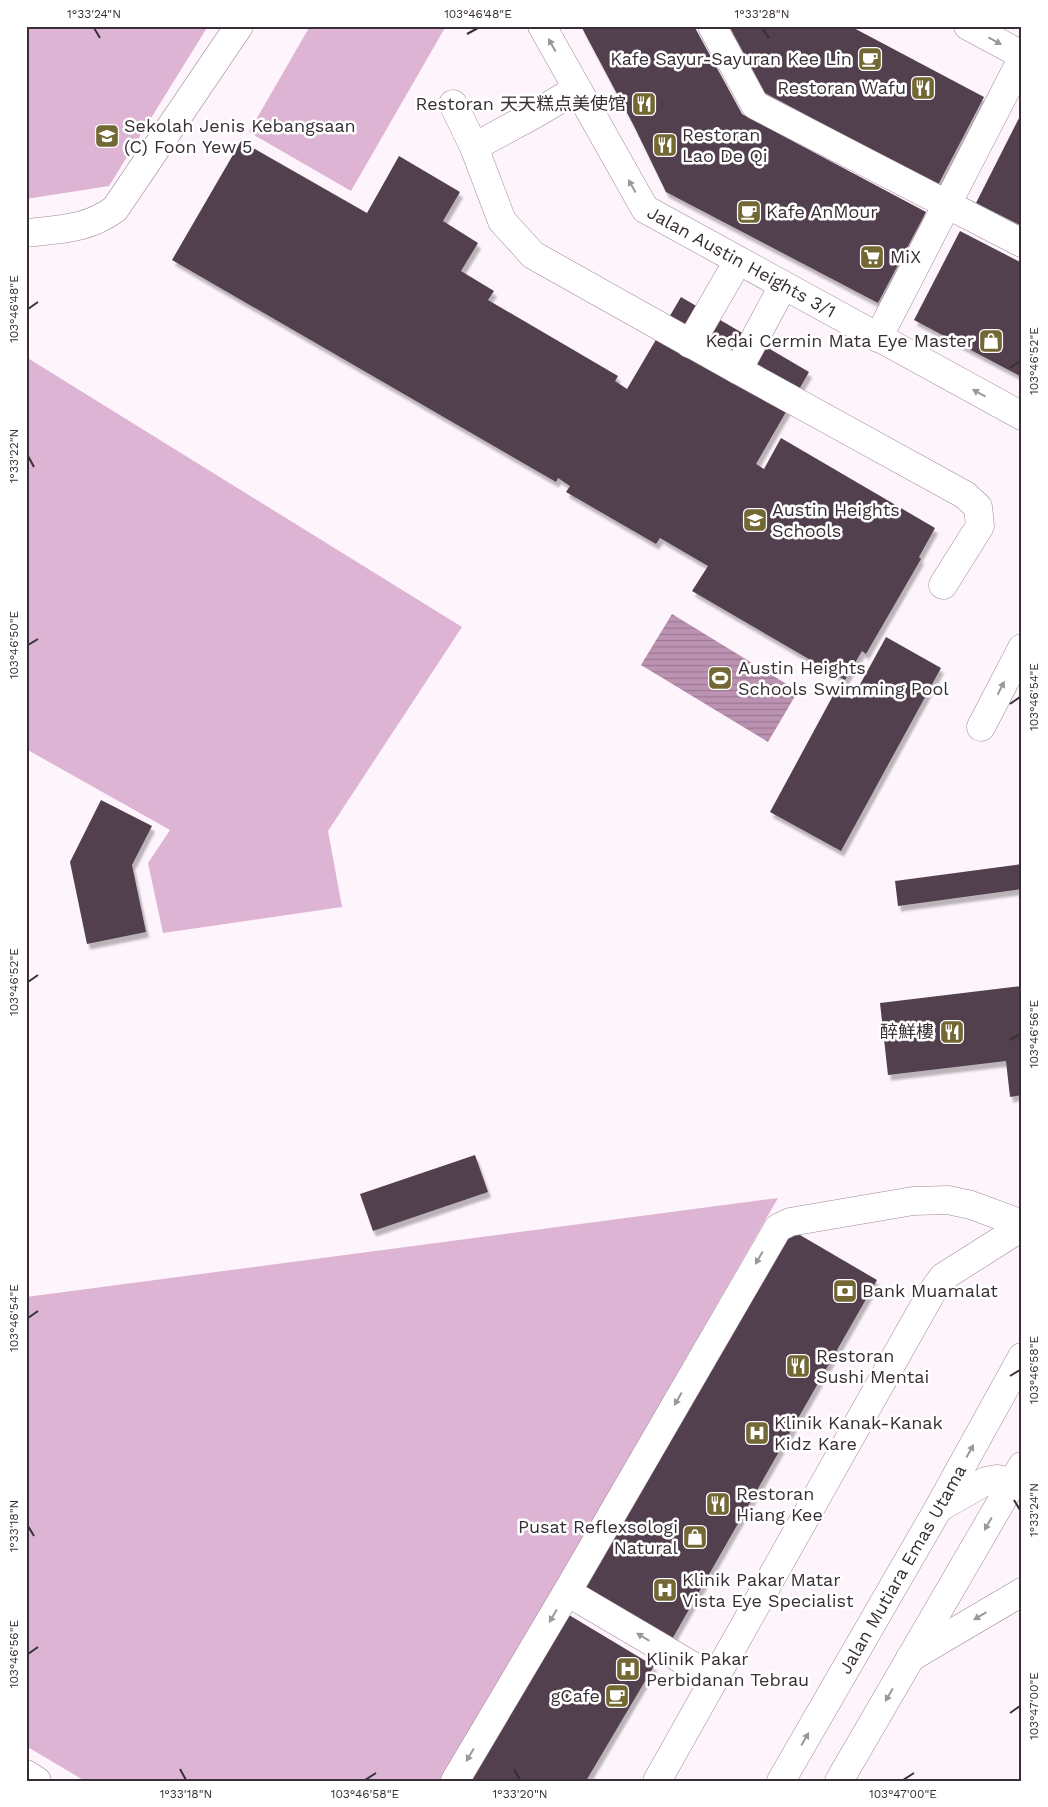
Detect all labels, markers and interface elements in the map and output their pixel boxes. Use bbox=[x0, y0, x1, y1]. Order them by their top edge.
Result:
text: 1°33'24"N bbox=[67, 7, 121, 21]
text: 103°46'48"E bbox=[444, 7, 512, 21]
text: 1°33'28"N bbox=[734, 7, 790, 21]
one-way arrow bbox=[548, 37, 556, 52]
one-way arrow bbox=[988, 37, 1002, 45]
cafe icon: Kafe Sayur-Sayuran Kee Lin bbox=[857, 46, 883, 72]
place label: Kafe Sayur-Sayuran Kee Lin bbox=[610, 48, 852, 69]
restaurant icon: Restoran Wafu bbox=[910, 75, 936, 101]
place label: Restoran Wafu bbox=[777, 77, 906, 98]
restaurant icon: Restoran 天天糕点美使馆 bbox=[631, 91, 657, 117]
place label: Restoran 天天糕点美使馆 bbox=[416, 93, 626, 114]
place label: Sekolah Jenis Kebangsaan (C) Foon Yew 5 bbox=[124, 115, 356, 157]
school or university icon: Sekolah Jenis Kebangsaan (C) Foon Yew 5 bbox=[94, 123, 120, 149]
place label: Restoran Lao De Qi bbox=[682, 124, 768, 166]
restaurant icon: Restoran Lao De Qi bbox=[652, 132, 678, 158]
one-way arrow bbox=[628, 179, 636, 194]
cafe icon: Kafe AnMour bbox=[736, 199, 762, 225]
street label: Jalan Austin Heights 3/1 bbox=[644, 201, 840, 322]
place label: Kafe AnMour bbox=[766, 201, 878, 222]
supermarket icon: MiX bbox=[859, 244, 885, 270]
place label: MiX bbox=[890, 246, 921, 267]
text: 103°46'48"E bbox=[7, 275, 21, 343]
text: 103°46'52"E bbox=[1027, 327, 1041, 395]
shop icon: Kedai Cermin Mata Eye Master bbox=[978, 328, 1004, 354]
place label: Kedai Cermin Mata Eye Master bbox=[705, 330, 974, 351]
one-way arrow bbox=[972, 389, 986, 397]
text: 1°33'22"N bbox=[7, 429, 21, 483]
place label: Austin Heights Schools bbox=[772, 499, 900, 541]
school or university icon: Austin Heights Schools bbox=[742, 507, 768, 533]
text: 103°46'50"E bbox=[7, 610, 21, 679]
place label: Austin Heights Schools Swimming Pool bbox=[738, 657, 949, 699]
text: 103°46'54"E bbox=[1027, 663, 1041, 731]
sports icon: Austin Heights Schools Swimming Pool bbox=[707, 665, 733, 691]
one-way arrow bbox=[997, 680, 1005, 695]
text: 103°46'52"E bbox=[7, 948, 21, 1016]
text: 103°46'56"E bbox=[1027, 999, 1041, 1068]
restaurant icon: 醉鮮樓 bbox=[939, 1019, 965, 1045]
place label: 醉鮮樓 bbox=[880, 1021, 934, 1042]
one-way arrow bbox=[755, 1252, 764, 1265]
bank icon: Bank Muamalat bbox=[832, 1278, 858, 1304]
place label: Bank Muamalat bbox=[862, 1280, 998, 1301]
text: 103°46'54"E bbox=[7, 1284, 21, 1352]
text: 103°46'58"E bbox=[1027, 1335, 1041, 1404]
place label: Restoran Sushi Mentai bbox=[816, 1345, 929, 1387]
restaurant icon: Restoran Sushi Mentai bbox=[785, 1353, 811, 1379]
one-way arrow bbox=[674, 1393, 683, 1406]
place label: Klinik Kanak-Kanak Kidz Kare bbox=[774, 1412, 943, 1454]
hospital icon: Klinik Kanak-Kanak Kidz Kare bbox=[744, 1420, 770, 1446]
one-way arrow bbox=[966, 1443, 974, 1458]
street label: Jalan Mutiara Emas Utama bbox=[834, 1461, 970, 1677]
place label: Restoran Hiang Kee bbox=[736, 1483, 823, 1525]
text: 1°33'24"N bbox=[1027, 1483, 1041, 1537]
restaurant icon: Restoran Hiang Kee bbox=[705, 1491, 731, 1517]
text: 1°33'18"N bbox=[7, 1500, 21, 1552]
place label: Pusat Reflexsologi Natural bbox=[518, 1516, 678, 1558]
one-way arrow bbox=[983, 1517, 992, 1530]
shop icon: Pusat Reflexsologi Natural bbox=[682, 1524, 708, 1550]
place label: Klinik Pakar Matar Vista Eye Specialist bbox=[682, 1569, 854, 1611]
hospital icon: Klinik Pakar Matar Vista Eye Specialist bbox=[652, 1577, 678, 1603]
one-way arrow bbox=[549, 1609, 558, 1622]
one-way arrow bbox=[973, 1612, 986, 1621]
text: 103°46'56"E bbox=[7, 1619, 21, 1688]
one-way arrow bbox=[636, 1632, 649, 1641]
place label: Klinik Pakar Perbidanan Tebrau bbox=[646, 1648, 809, 1690]
hospital icon: Klinik Pakar Perbidanan Tebrau bbox=[615, 1656, 641, 1682]
text: 103°47'00"E bbox=[1027, 1672, 1041, 1740]
cafe icon: gCafe bbox=[604, 1683, 630, 1709]
place label: gCafe bbox=[551, 1685, 600, 1706]
one-way arrow bbox=[884, 1688, 893, 1701]
one-way arrow bbox=[801, 1732, 810, 1745]
one-way arrow bbox=[466, 1748, 474, 1763]
text: 1°33'18"N bbox=[160, 1787, 212, 1801]
text: 103°46'58"E bbox=[331, 1787, 400, 1801]
text: 1°33'20"N bbox=[492, 1787, 548, 1801]
text: 103°47'00"E bbox=[869, 1787, 937, 1801]

